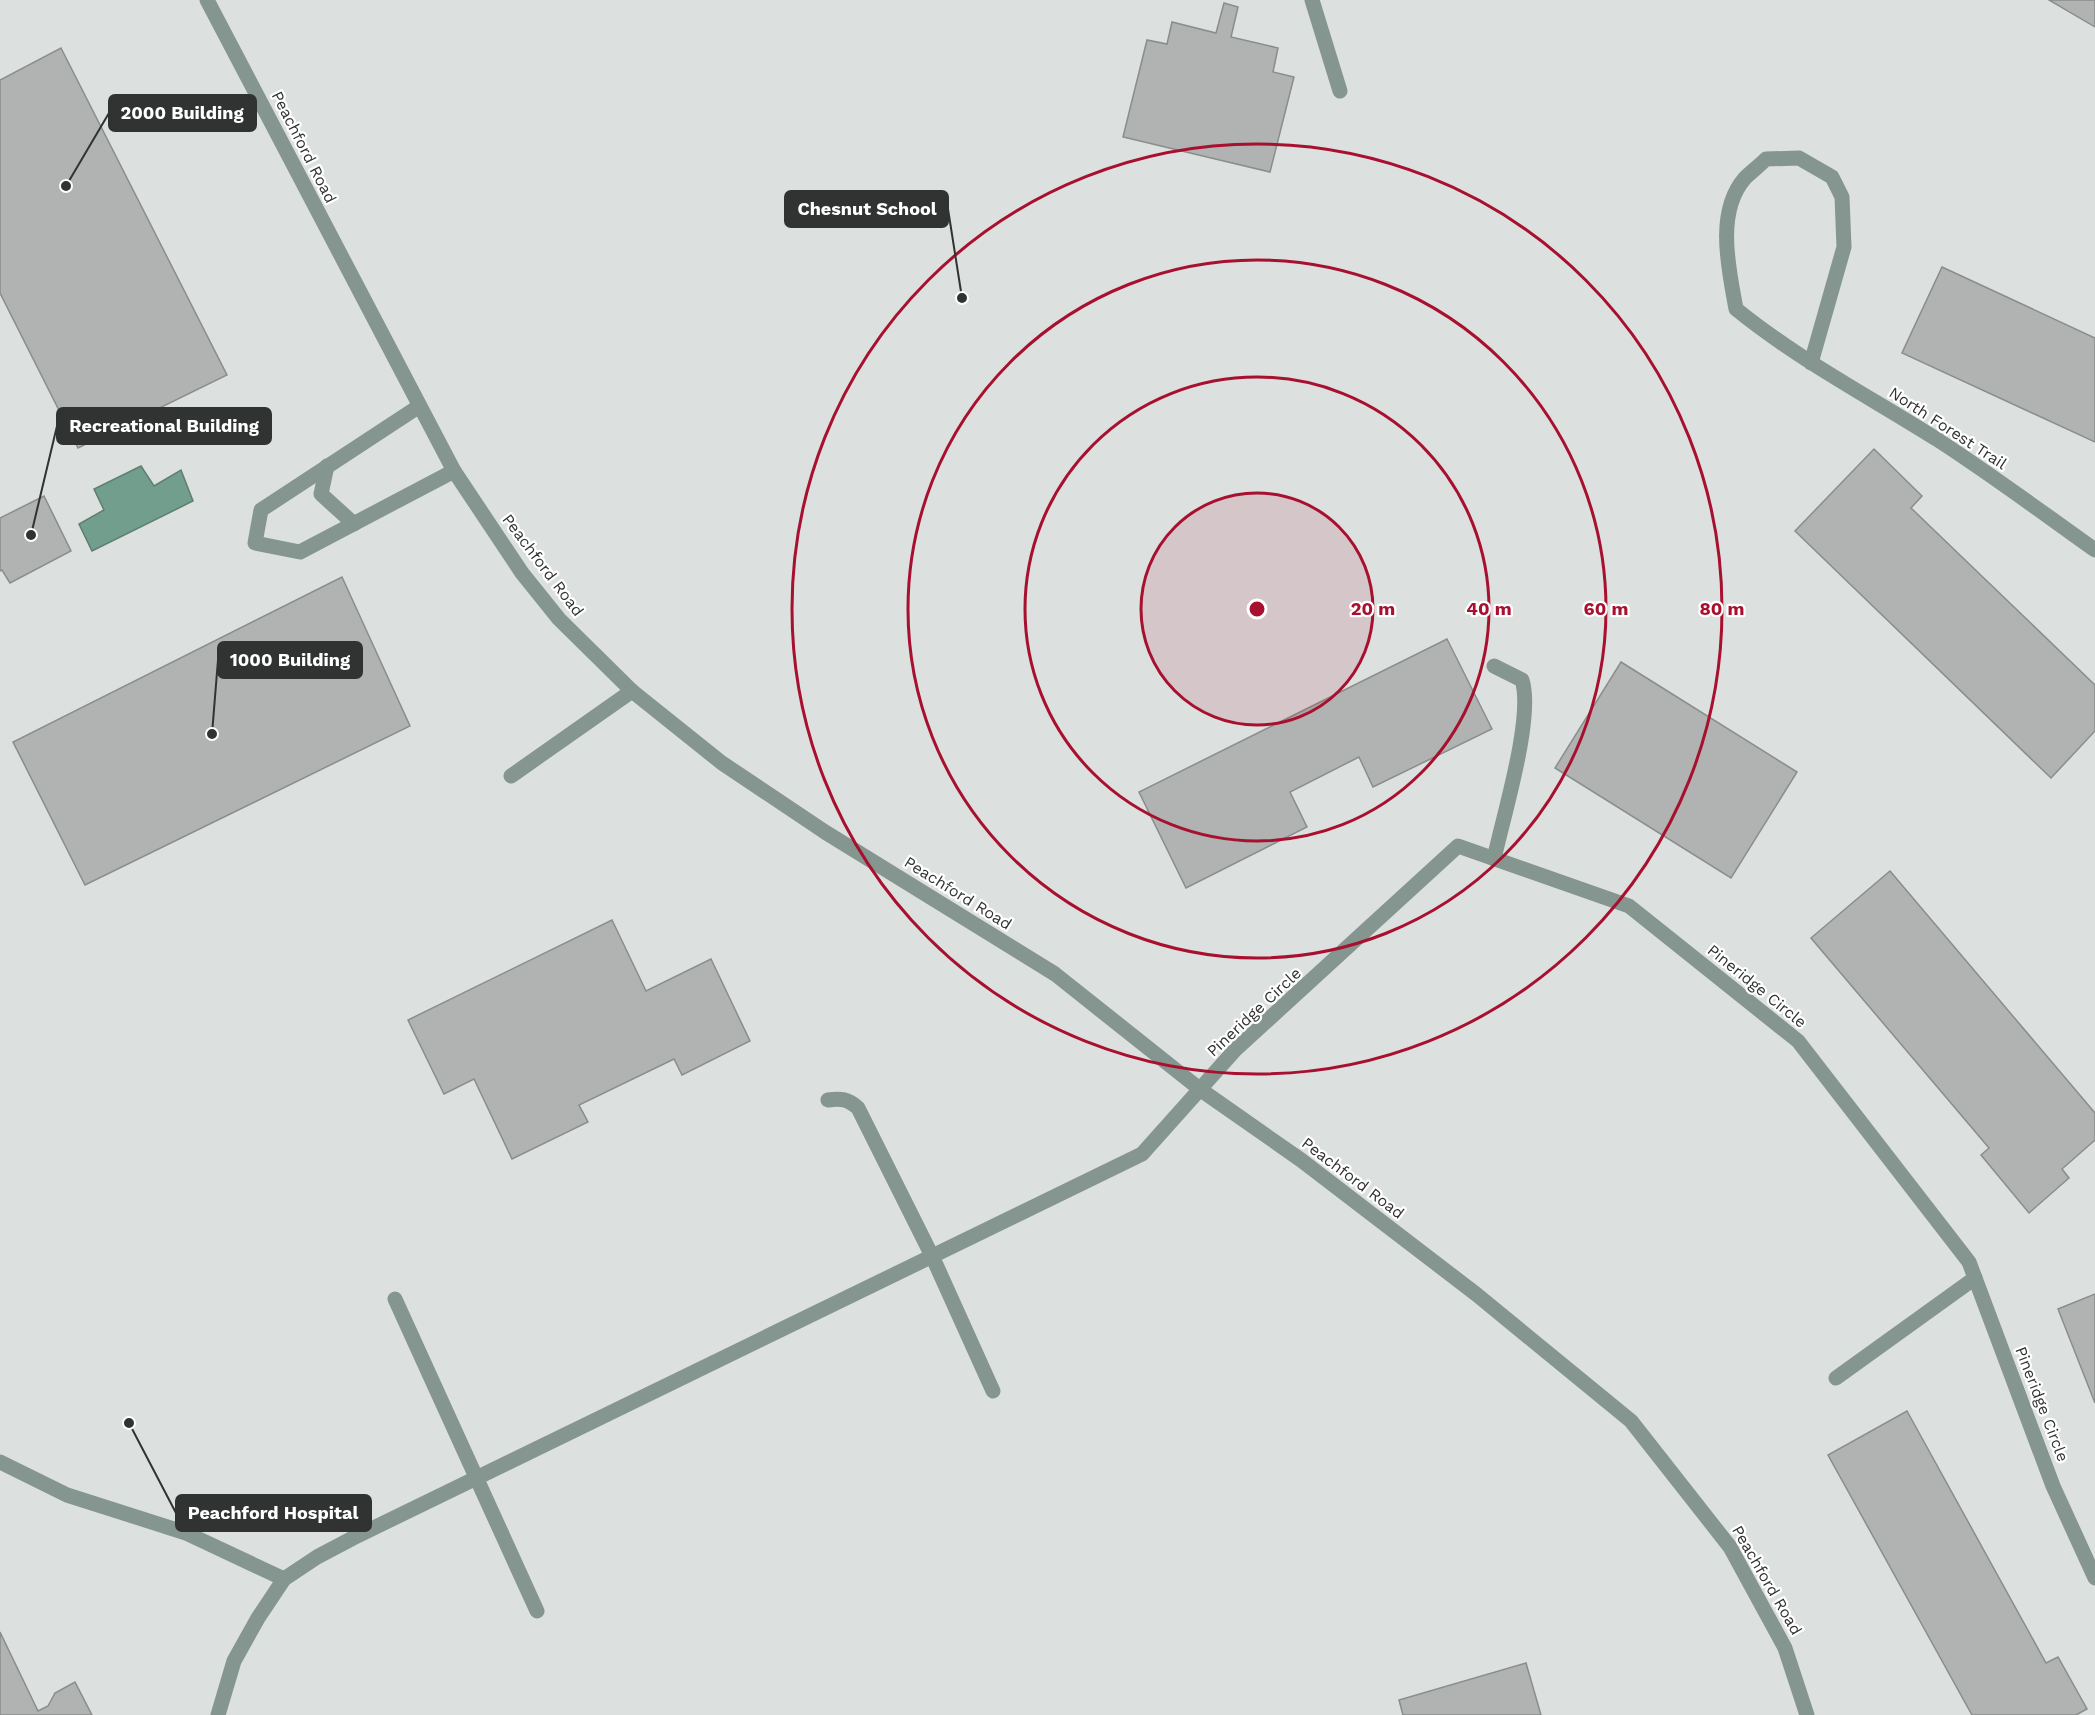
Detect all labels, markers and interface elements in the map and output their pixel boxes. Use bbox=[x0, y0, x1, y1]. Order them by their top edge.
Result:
street label: Peachford Road bbox=[268, 88, 340, 206]
callout: 2000 Building bbox=[109, 95, 256, 131]
text: 2000 Building bbox=[121, 102, 244, 123]
callout: Chesnut School bbox=[785, 191, 948, 227]
text: Chesnut School bbox=[797, 198, 937, 219]
street label: North Forest Trail bbox=[1886, 383, 2011, 473]
callout: Recreational Building bbox=[57, 408, 271, 444]
text: Recreational Building bbox=[69, 415, 260, 436]
street label: Peachford Road bbox=[498, 510, 588, 620]
text: 20 m bbox=[1351, 598, 1395, 619]
text: 40 m bbox=[1466, 598, 1512, 619]
text: 60 m bbox=[1584, 598, 1628, 619]
text: 80 m bbox=[1700, 598, 1744, 619]
centre of rings bbox=[1247, 599, 1267, 619]
callout: 1000 Building bbox=[218, 642, 362, 678]
text: 1000 Building bbox=[230, 649, 351, 670]
street label: Peachford Road bbox=[901, 852, 1015, 934]
street label: Pineridge Circle bbox=[1704, 940, 1810, 1032]
street label: Pineridge Circle bbox=[1203, 964, 1305, 1060]
street label: Peachford Road bbox=[1298, 1133, 1408, 1223]
street label: Pineridge Circle bbox=[2011, 1344, 2073, 1464]
callout: Peachford Hospital bbox=[176, 1495, 371, 1531]
text: Peachford Hospital bbox=[188, 1502, 358, 1523]
street label: Peachford Road bbox=[1728, 1522, 1806, 1638]

